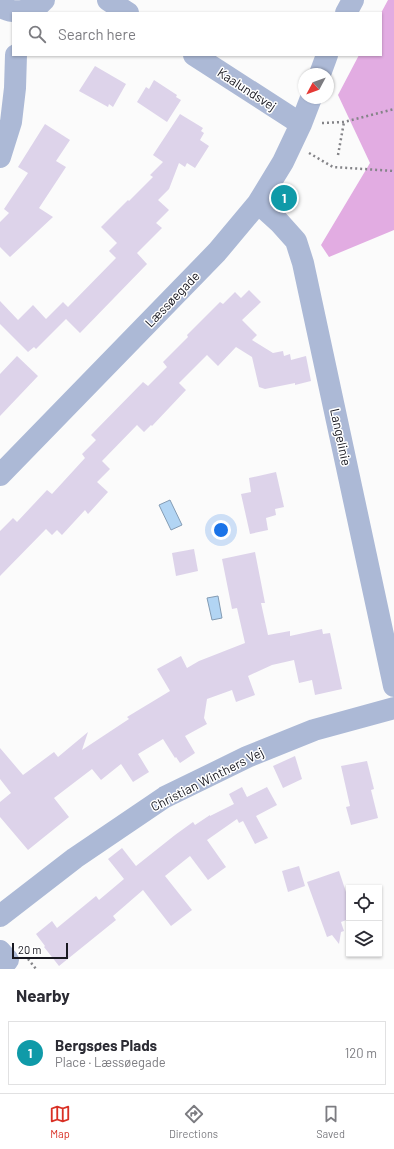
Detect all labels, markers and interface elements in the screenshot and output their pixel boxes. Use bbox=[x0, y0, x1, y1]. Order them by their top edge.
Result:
search box bbox=[12, 12, 382, 56]
icon: search bbox=[26, 23, 48, 45]
text: Search here bbox=[58, 25, 136, 43]
street label: Kaalundsvej bbox=[214, 64, 280, 114]
north arrow bbox=[298, 68, 334, 104]
pin: 1 bbox=[271, 183, 297, 213]
street label: Læssøegade bbox=[141, 268, 203, 330]
street label: Langelinie bbox=[327, 407, 355, 467]
your location bbox=[211, 520, 231, 540]
street label: Christian Winthers Vej bbox=[148, 744, 266, 814]
map controls bbox=[346, 885, 382, 957]
button: locate bbox=[346, 885, 382, 921]
button: layers bbox=[346, 921, 382, 957]
scale bar bbox=[12, 941, 68, 960]
text: 20 m bbox=[18, 943, 41, 956]
text: Nearby bbox=[16, 985, 70, 1005]
text: Bergsøes Plads bbox=[55, 1036, 157, 1054]
text: 1 bbox=[28, 1045, 32, 1061]
text: 120 m bbox=[345, 1045, 377, 1061]
text: Place · Læssøegade bbox=[55, 1054, 166, 1070]
tab: Map bbox=[49, 1103, 71, 1140]
tab: Directions bbox=[169, 1103, 218, 1140]
tab: Saved bbox=[316, 1103, 345, 1140]

